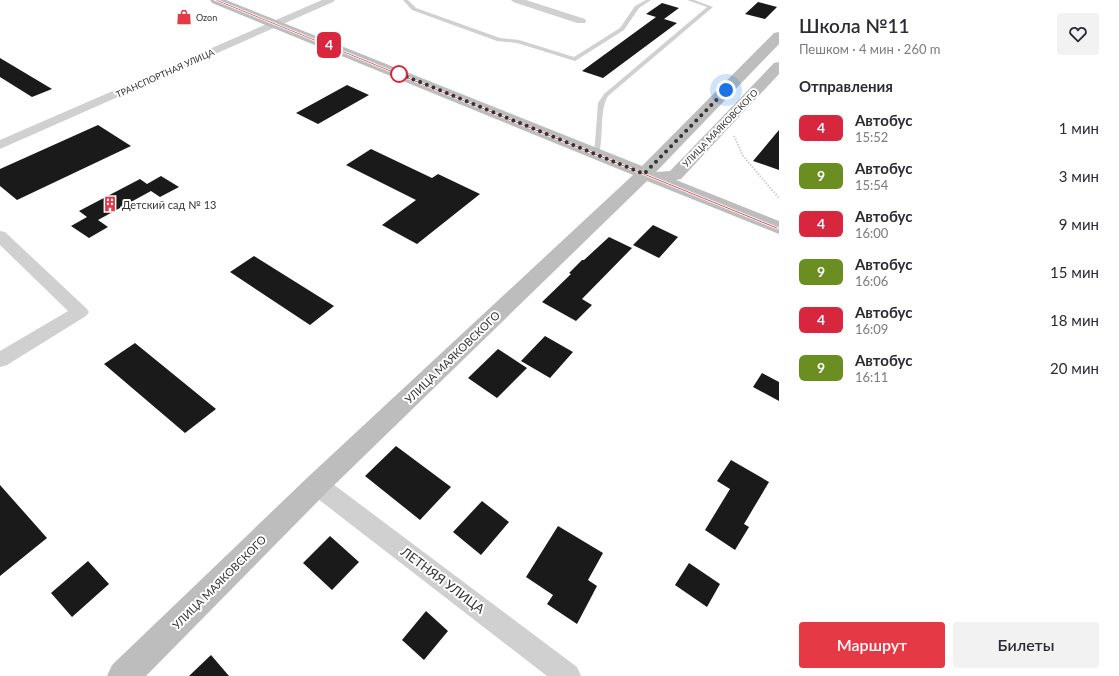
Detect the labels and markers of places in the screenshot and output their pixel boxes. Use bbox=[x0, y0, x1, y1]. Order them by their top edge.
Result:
shop icon: Ozon bbox=[175, 8, 193, 26]
place label: Ozon bbox=[196, 12, 217, 23]
unlabelled marker bbox=[390, 65, 408, 83]
building icon: Детский сад № 13 bbox=[101, 195, 119, 213]
place label: Детский сад № 13 bbox=[122, 198, 216, 211]

